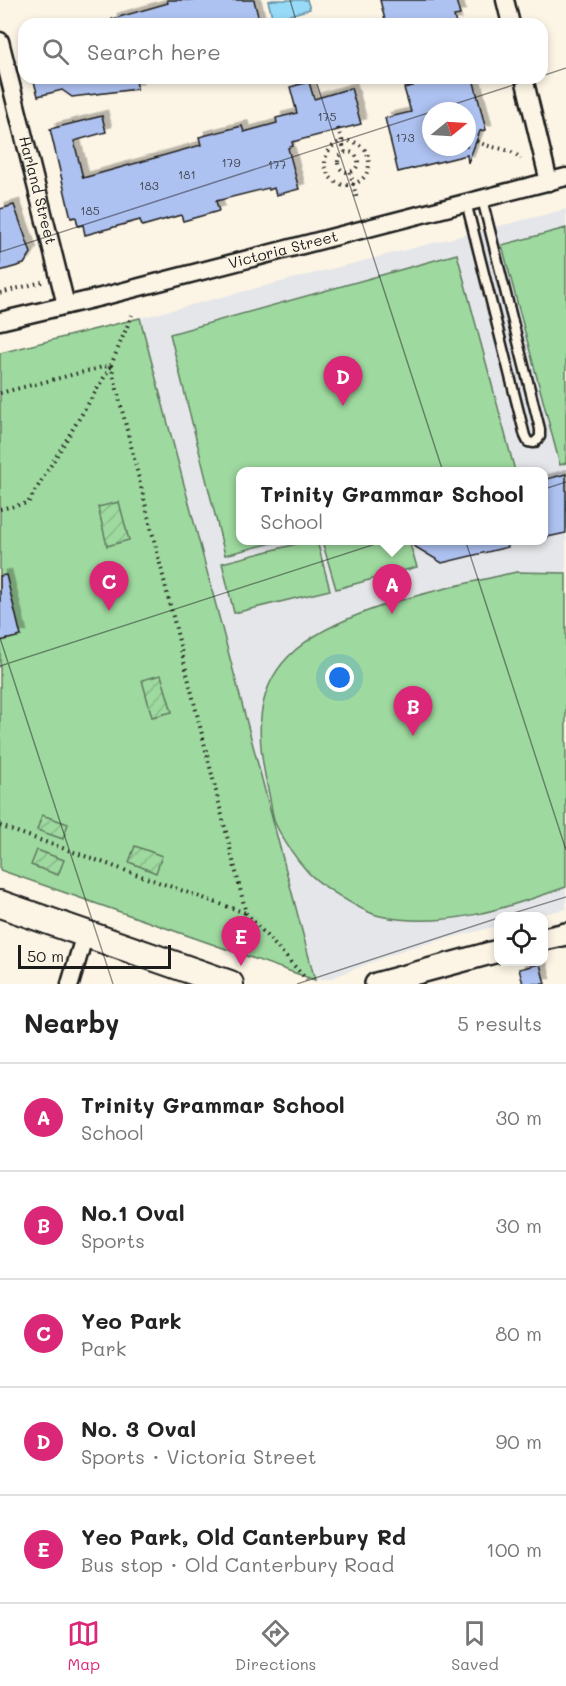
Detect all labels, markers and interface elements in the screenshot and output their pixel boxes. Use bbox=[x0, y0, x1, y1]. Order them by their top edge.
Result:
search box bbox=[18, 18, 548, 84]
icon: search bbox=[39, 35, 72, 68]
text: Search here bbox=[87, 37, 221, 66]
north arrow bbox=[422, 102, 476, 156]
house number: 175 bbox=[317, 108, 337, 124]
house number: 173 bbox=[395, 129, 415, 145]
street label: Harland Street bbox=[15, 134, 62, 247]
house number: 179 bbox=[221, 154, 241, 170]
house number: 177 bbox=[268, 156, 287, 172]
house number: 181 bbox=[178, 166, 196, 182]
house number: 183 bbox=[139, 177, 159, 193]
house number: 185 bbox=[80, 202, 100, 218]
street label: Victoria Street bbox=[226, 225, 340, 273]
pin: D bbox=[324, 356, 362, 406]
popup bbox=[236, 467, 548, 545]
text: Trinity Grammar School bbox=[260, 479, 524, 508]
text: School bbox=[260, 508, 323, 534]
pin: C bbox=[90, 562, 128, 611]
pin: A bbox=[372, 564, 412, 614]
your location bbox=[325, 663, 354, 692]
pin: B bbox=[394, 686, 432, 736]
map controls bbox=[494, 912, 548, 966]
button: locate bbox=[494, 912, 548, 966]
pin: E bbox=[222, 916, 260, 966]
scale bar bbox=[18, 942, 171, 970]
text: 50 m bbox=[27, 945, 64, 966]
text: Nearby bbox=[24, 1006, 119, 1040]
text: 5 results bbox=[457, 1010, 542, 1036]
text: Trinity Grammar School bbox=[81, 1090, 345, 1119]
text: A bbox=[37, 1104, 50, 1130]
text: 30 m bbox=[496, 1104, 542, 1130]
text: School bbox=[81, 1119, 144, 1145]
text: No.1 Oval bbox=[81, 1198, 185, 1227]
text: B bbox=[37, 1212, 50, 1238]
text: 30 m bbox=[496, 1212, 542, 1238]
text: Sports bbox=[81, 1227, 145, 1253]
text: Yeo Park bbox=[81, 1306, 182, 1335]
text: C bbox=[36, 1320, 51, 1346]
text: 80 m bbox=[495, 1320, 542, 1346]
text: Park bbox=[81, 1335, 126, 1361]
text: No. 3 Oval bbox=[81, 1414, 196, 1443]
text: D bbox=[36, 1428, 51, 1454]
text: 90 m bbox=[496, 1428, 542, 1454]
text: Sports · Victoria Street bbox=[81, 1443, 317, 1469]
text: Yeo Park, Old Canterbury Rd bbox=[81, 1522, 406, 1551]
text: E bbox=[37, 1536, 50, 1562]
text: 100 m bbox=[486, 1536, 542, 1562]
text: Bus stop · Old Canterbury Road bbox=[81, 1551, 394, 1577]
tab: Map bbox=[67, 1617, 100, 1674]
tab: Directions bbox=[235, 1617, 316, 1674]
tab: Saved bbox=[451, 1617, 499, 1674]

